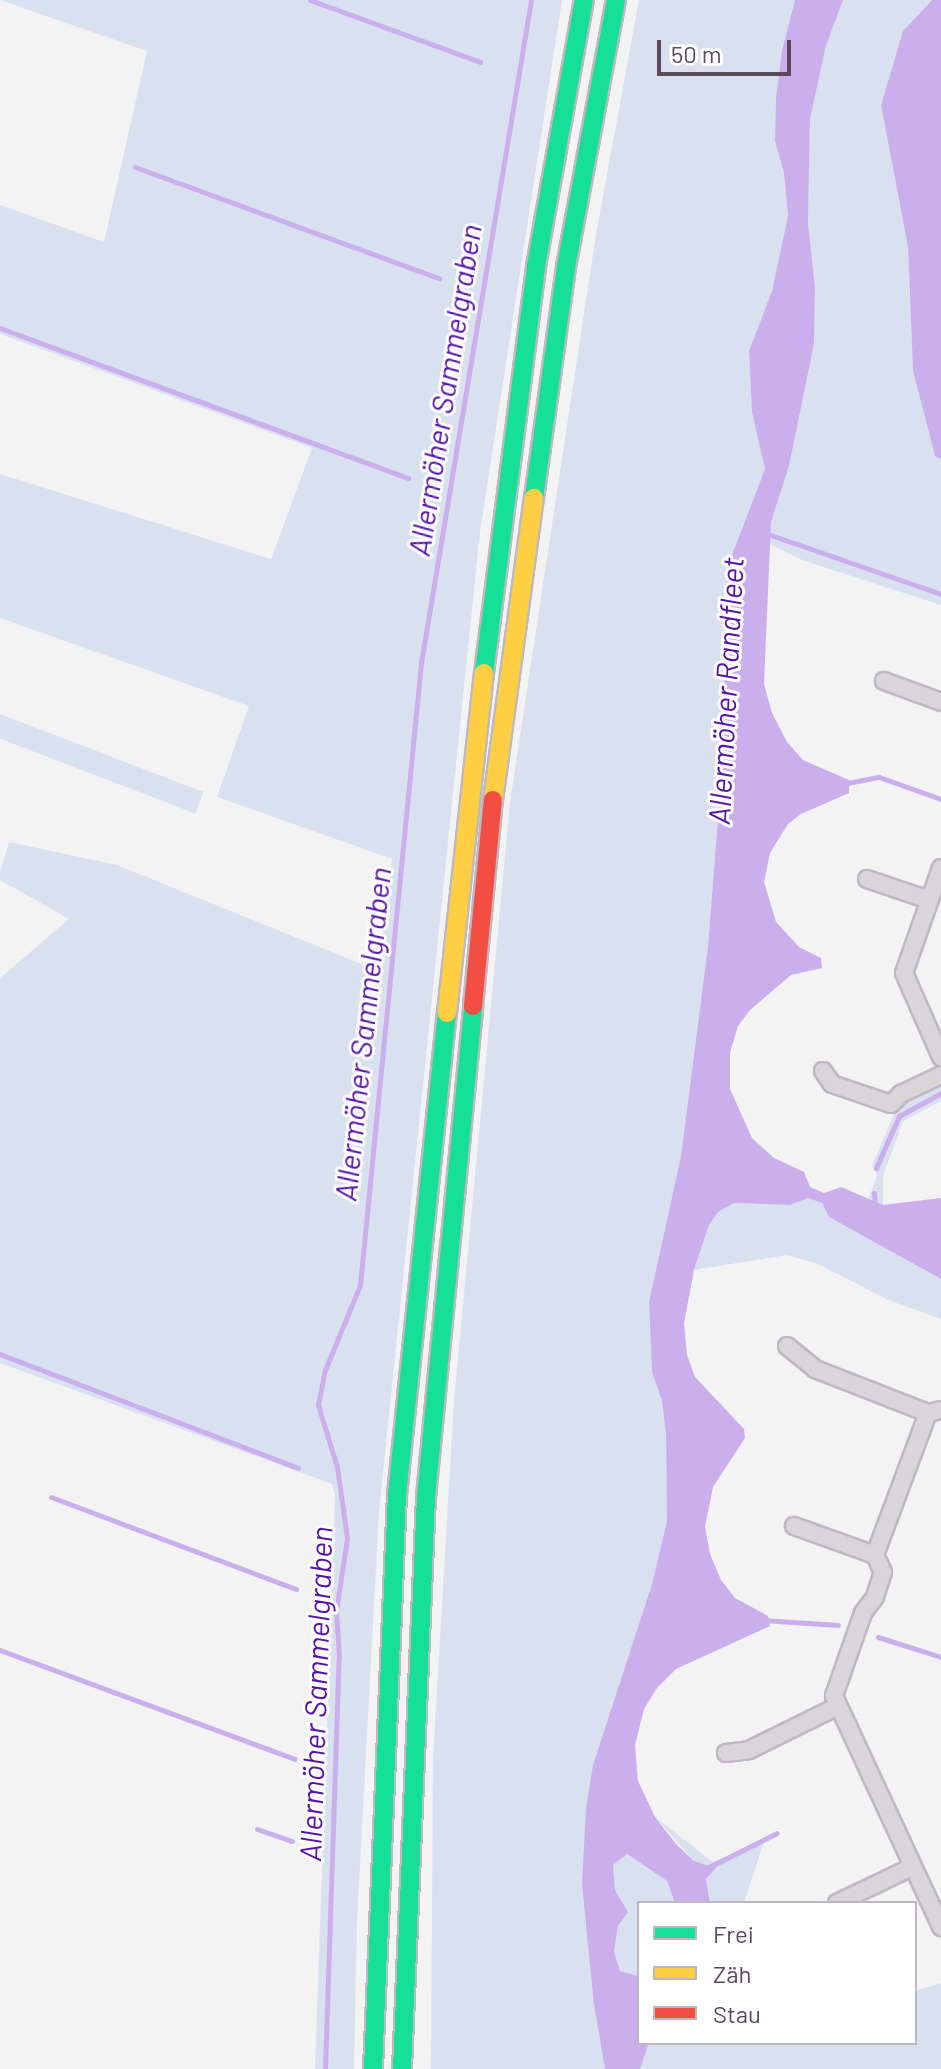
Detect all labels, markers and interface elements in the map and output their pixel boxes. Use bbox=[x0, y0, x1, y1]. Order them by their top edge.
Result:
scale bar bbox=[661, 24, 795, 74]
text: 50 m bbox=[671, 39, 722, 68]
water label: Allermöher Sammelgraben bbox=[400, 221, 488, 559]
water label: Allermöher Randfleet bbox=[700, 556, 750, 826]
water label: Allermöher Sammelgraben bbox=[327, 865, 397, 1203]
water label: Allermöher Sammelgraben bbox=[291, 1526, 339, 1862]
legend bbox=[637, 1901, 917, 2045]
text: Frei bbox=[713, 1919, 754, 1948]
text: Zäh bbox=[713, 1959, 751, 1988]
text: Stau bbox=[713, 1999, 761, 2028]

